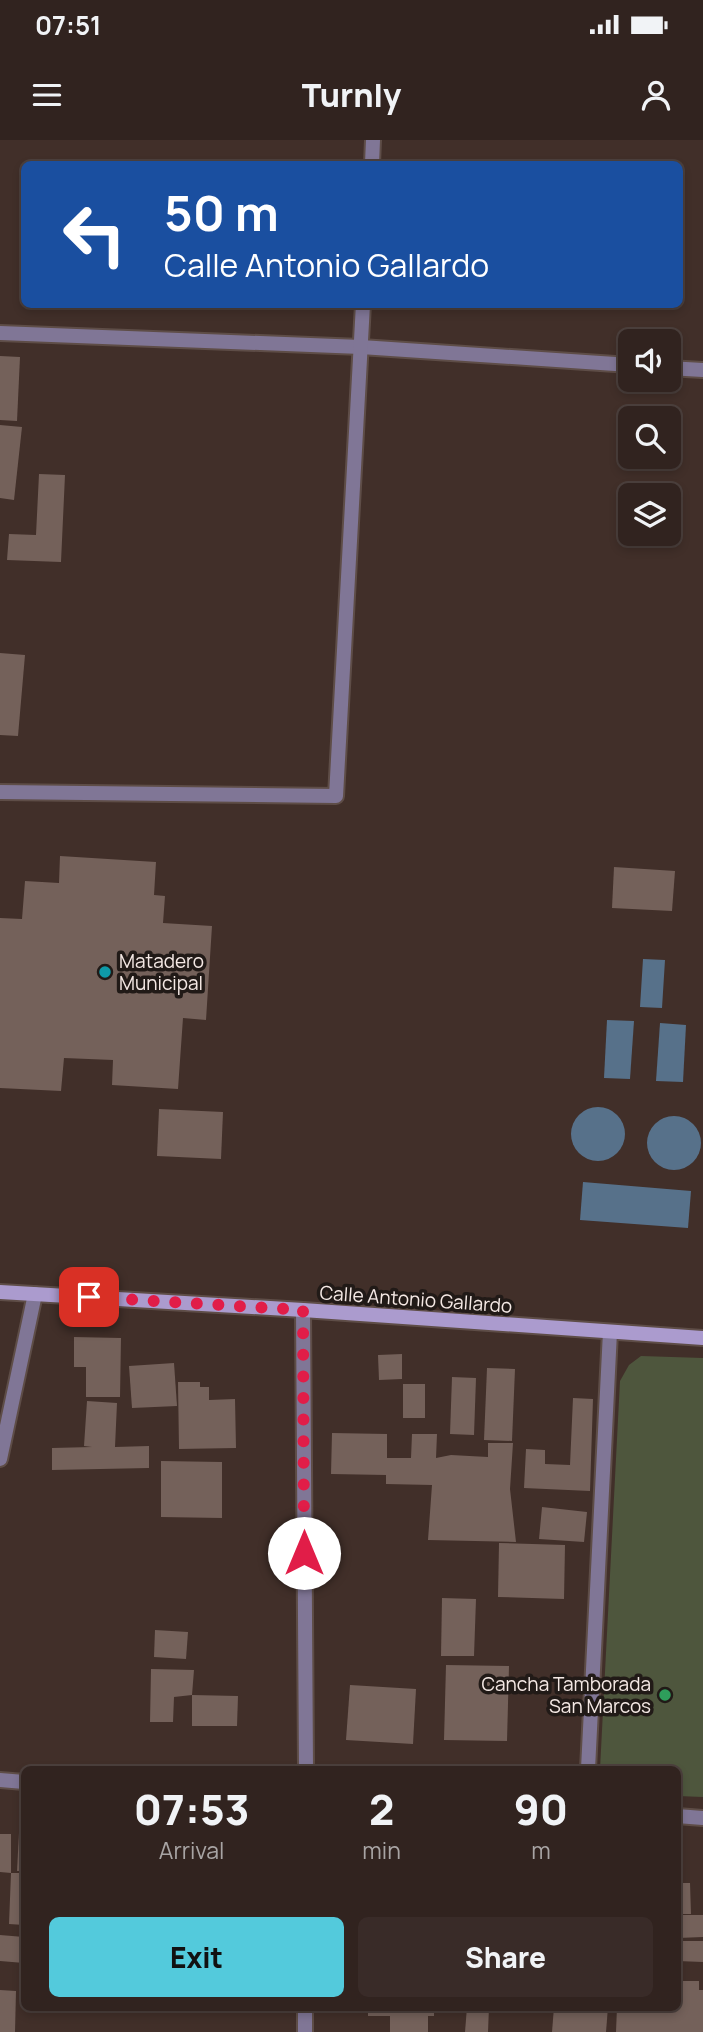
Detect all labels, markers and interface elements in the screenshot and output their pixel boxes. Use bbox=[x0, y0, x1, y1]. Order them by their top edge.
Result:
text: 07:51 bbox=[35, 7, 102, 43]
text: Turnly bbox=[302, 73, 401, 117]
icon: menu bbox=[28, 76, 66, 114]
icon: person bbox=[637, 76, 675, 114]
text: 50 m bbox=[164, 179, 279, 246]
icon: left bbox=[49, 189, 140, 280]
text: Calle Antonio Gallardo bbox=[164, 243, 489, 287]
map controls bbox=[618, 329, 681, 546]
button: sound bbox=[618, 329, 681, 392]
button: search bbox=[618, 406, 681, 469]
button: layers bbox=[618, 483, 681, 546]
place label: Matadero Municipal bbox=[119, 948, 204, 996]
marker: Matadero Municipal bbox=[97, 964, 113, 980]
pin bbox=[59, 1267, 119, 1327]
icon: arrive bbox=[70, 1278, 108, 1316]
street label: Calle Antonio Gallardo bbox=[319, 1279, 513, 1319]
position arrow bbox=[267, 1516, 341, 1590]
place label: Cancha Tamborada San Marcos bbox=[481, 1671, 651, 1719]
marker: Cancha Tamborada San Marcos bbox=[657, 1687, 673, 1703]
text: 07:53 bbox=[134, 1780, 250, 1838]
text: 2 bbox=[369, 1780, 394, 1838]
text: 90 bbox=[514, 1780, 568, 1838]
text: Arrival bbox=[159, 1834, 225, 1866]
text: min bbox=[362, 1834, 401, 1866]
text: m bbox=[531, 1834, 551, 1866]
button: Exit bbox=[49, 1917, 344, 1997]
button: Share bbox=[358, 1917, 653, 1997]

